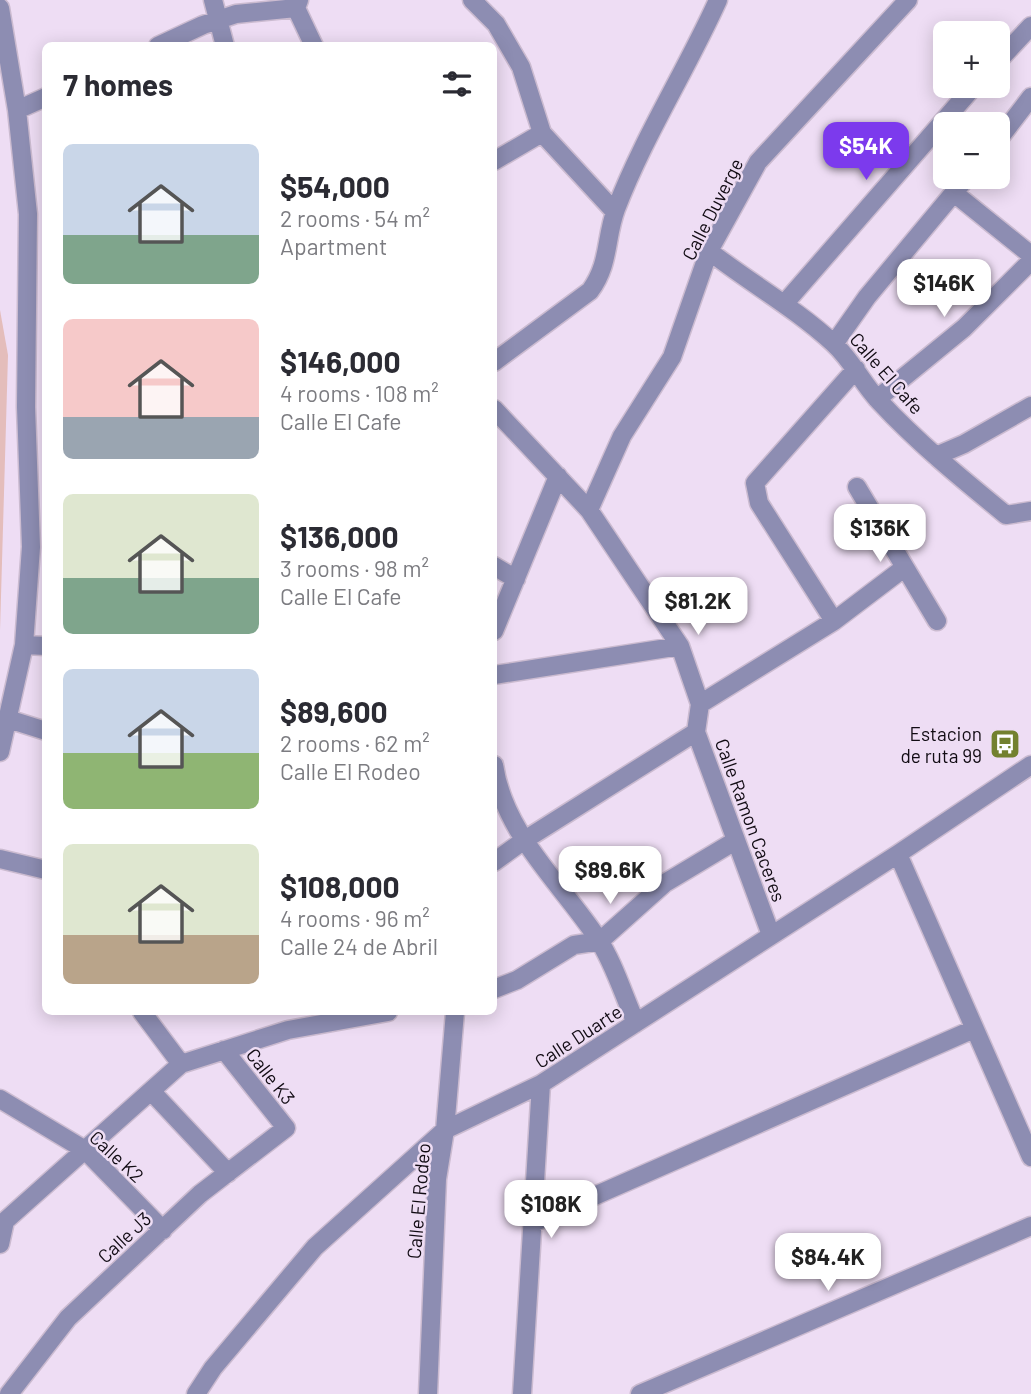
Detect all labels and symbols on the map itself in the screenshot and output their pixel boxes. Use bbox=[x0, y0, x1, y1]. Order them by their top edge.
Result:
pin: $54K bbox=[825, 122, 907, 182]
street label: Calle Duverge bbox=[677, 154, 747, 264]
pin: $146K bbox=[895, 260, 993, 319]
street label: Calle El Cafe bbox=[845, 328, 929, 418]
pin: $136K bbox=[831, 504, 929, 564]
pin: $81.2K bbox=[641, 578, 755, 637]
place label: Estacion de ruta 99 bbox=[900, 722, 982, 767]
bus stop icon: Estacion de ruta 99 bbox=[988, 727, 1022, 761]
street label: Calle Ramon Caceres bbox=[711, 735, 791, 905]
pin: $89.6K bbox=[553, 846, 667, 906]
street label: Calle Duarte bbox=[530, 999, 626, 1073]
street label: Calle K3 bbox=[242, 1043, 300, 1109]
street label: Calle K2 bbox=[85, 1125, 149, 1187]
street label: Calle El Rodeo bbox=[401, 1142, 435, 1260]
pin: $108K bbox=[502, 1180, 600, 1240]
street label: Calle J3 bbox=[93, 1207, 155, 1267]
pin: $84.4K bbox=[771, 1234, 885, 1293]

